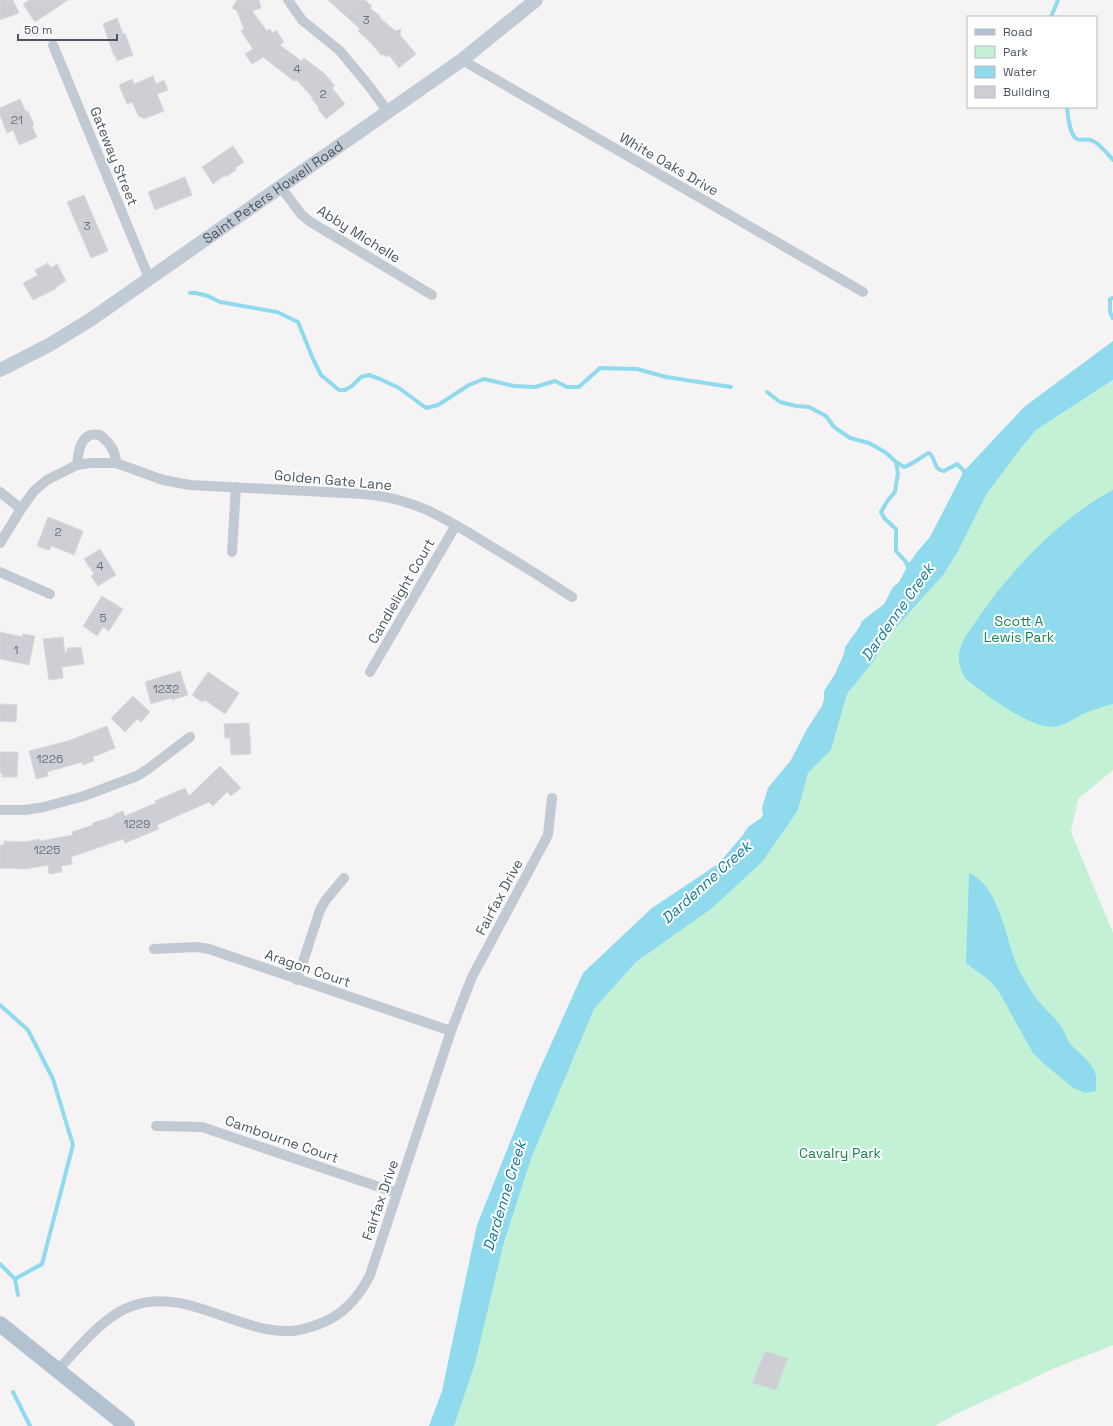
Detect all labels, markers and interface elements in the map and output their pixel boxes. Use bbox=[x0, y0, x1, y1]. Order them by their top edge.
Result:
house number: 3 bbox=[362, 12, 370, 28]
scale bar bbox=[18, 16, 117, 42]
legend bbox=[967, 16, 1097, 108]
text: 50 m bbox=[24, 22, 52, 38]
text: Road bbox=[1003, 24, 1032, 40]
text: Park bbox=[1003, 44, 1028, 60]
house number: 4 bbox=[293, 61, 301, 77]
text: Water bbox=[1003, 64, 1037, 80]
text: Building bbox=[1003, 84, 1050, 100]
house number: 2 bbox=[319, 86, 327, 102]
street label: Gateway Street bbox=[86, 104, 142, 208]
house number: 21 bbox=[11, 112, 23, 128]
street label: White Oaks Drive bbox=[616, 128, 722, 200]
street label: Saint Peters Howell Road bbox=[199, 137, 347, 248]
street label: Abby Michelle bbox=[314, 201, 404, 267]
house number: 3 bbox=[83, 218, 91, 234]
street label: Golden Gate Lane bbox=[273, 466, 393, 494]
house number: 2 bbox=[54, 524, 62, 540]
street label: Candlelight Court bbox=[364, 535, 438, 647]
house number: 4 bbox=[96, 558, 104, 574]
water label: Dardenne Creek bbox=[856, 558, 939, 664]
house number: 5 bbox=[99, 610, 107, 626]
park label: Scott A Lewis Park bbox=[984, 612, 1055, 646]
house number: 1 bbox=[13, 642, 19, 658]
house number: 1232 bbox=[153, 681, 179, 697]
house number: 1226 bbox=[37, 751, 63, 767]
house number: 1229 bbox=[124, 816, 150, 832]
water label: Dardenne Creek bbox=[657, 835, 756, 927]
house number: 1225 bbox=[34, 842, 60, 858]
street label: Fairfax Drive bbox=[471, 856, 527, 938]
street label: Aragon Court bbox=[263, 945, 353, 991]
street label: Cambourne Court bbox=[223, 1111, 341, 1167]
water label: Dardenne Creek bbox=[478, 1137, 530, 1254]
park label: Cavalry Park bbox=[799, 1144, 881, 1162]
street label: Fairfax Drive bbox=[358, 1157, 402, 1243]

